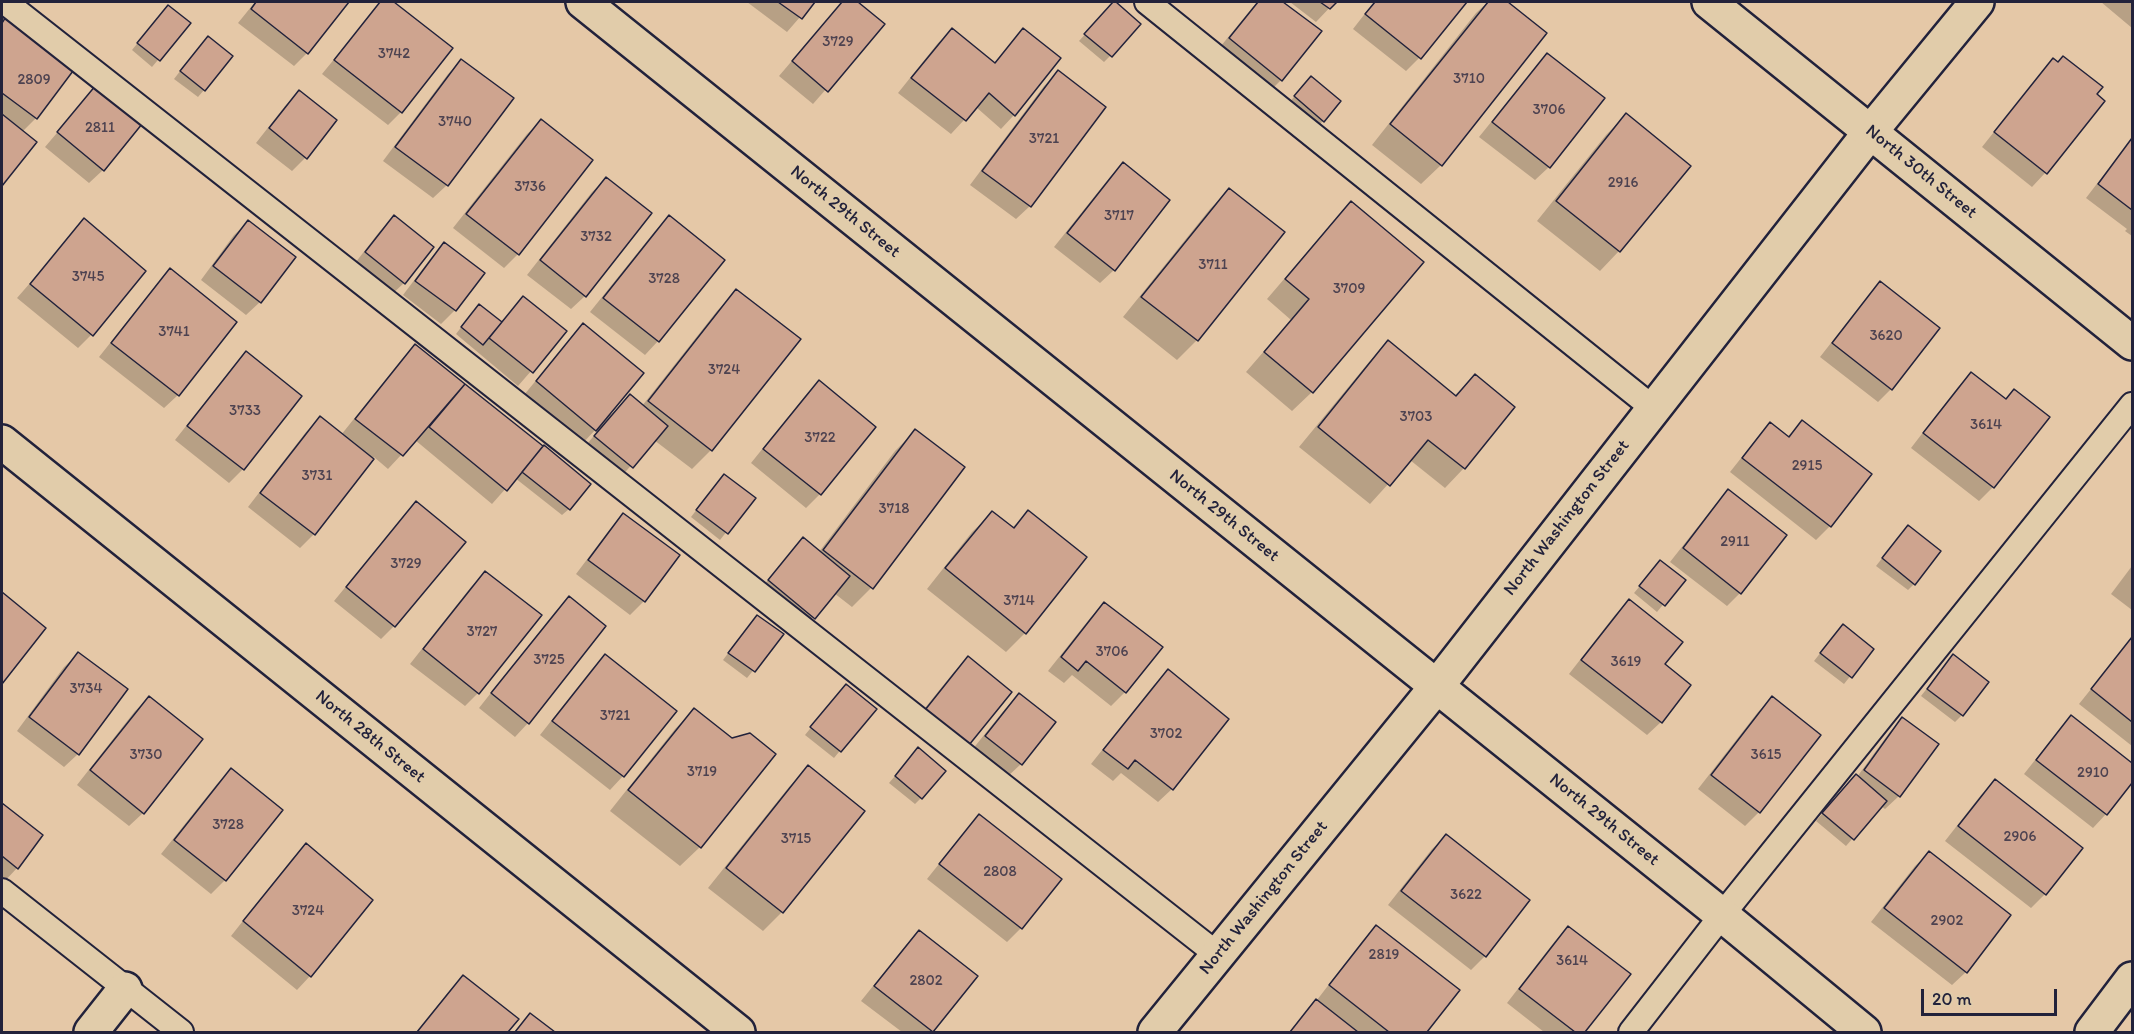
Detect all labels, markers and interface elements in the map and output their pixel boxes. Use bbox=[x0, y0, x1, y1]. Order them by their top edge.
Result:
house number: 3729 bbox=[822, 33, 854, 51]
house number: 3742 bbox=[378, 45, 410, 63]
house number: 3710 bbox=[1453, 70, 1485, 88]
house number: 2809 bbox=[17, 71, 51, 89]
house number: 3706 bbox=[1533, 101, 1565, 119]
house number: 3740 bbox=[438, 113, 472, 131]
house number: 2811 bbox=[85, 119, 115, 137]
street label: North 30th Street bbox=[1861, 120, 1981, 224]
house number: 3721 bbox=[1029, 130, 1059, 148]
street label: North 29th Street bbox=[786, 161, 904, 263]
house number: 2916 bbox=[1608, 174, 1638, 192]
house number: 3736 bbox=[514, 178, 546, 196]
house number: 3717 bbox=[1104, 207, 1134, 225]
house number: 3732 bbox=[580, 228, 612, 246]
house number: 3711 bbox=[1198, 256, 1228, 274]
house number: 3745 bbox=[72, 268, 104, 286]
house number: 3728 bbox=[648, 270, 680, 288]
house number: 3709 bbox=[1333, 280, 1365, 298]
house number: 3741 bbox=[158, 323, 190, 341]
house number: 3620 bbox=[1869, 327, 1903, 345]
house number: 3724 bbox=[708, 361, 740, 379]
house number: 3733 bbox=[229, 402, 261, 420]
house number: 3703 bbox=[1399, 408, 1433, 426]
house number: 3614 bbox=[1970, 416, 2002, 434]
house number: 3722 bbox=[804, 429, 836, 447]
street label: North Washington Street bbox=[1499, 436, 1635, 600]
house number: 2915 bbox=[1792, 457, 1822, 475]
street label: North 29th Street bbox=[1165, 465, 1283, 567]
house number: 3731 bbox=[302, 467, 332, 485]
house number: 3718 bbox=[879, 500, 909, 518]
house number: 2911 bbox=[1720, 533, 1750, 551]
house number: 3729 bbox=[390, 555, 422, 573]
house number: 3714 bbox=[1003, 592, 1035, 610]
house number: 3727 bbox=[467, 623, 497, 641]
house number: 3706 bbox=[1096, 643, 1128, 661]
house number: 3725 bbox=[533, 651, 565, 669]
house number: 3619 bbox=[1611, 653, 1641, 671]
house number: 3734 bbox=[70, 680, 102, 698]
street label: North 28th Street bbox=[310, 686, 430, 788]
house number: 3721 bbox=[600, 707, 630, 725]
house number: 3702 bbox=[1150, 725, 1182, 743]
house number: 3730 bbox=[129, 746, 163, 764]
house number: 3615 bbox=[1751, 746, 1781, 764]
house number: 3719 bbox=[687, 763, 717, 781]
house number: 2910 bbox=[2077, 764, 2109, 782]
street label: North 29th Street bbox=[1545, 769, 1663, 871]
house number: 3728 bbox=[212, 816, 244, 834]
street label: North Washington Street bbox=[1195, 817, 1333, 979]
house number: 2906 bbox=[2004, 828, 2036, 846]
house number: 3715 bbox=[781, 830, 811, 848]
house number: 2808 bbox=[983, 863, 1017, 881]
house number: 3622 bbox=[1450, 886, 1482, 904]
house number: 3724 bbox=[292, 902, 324, 920]
house number: 2902 bbox=[1931, 912, 1963, 930]
house number: 2819 bbox=[1369, 946, 1399, 964]
house number: 3614 bbox=[1556, 952, 1588, 970]
house number: 2802 bbox=[909, 972, 943, 990]
scale bar bbox=[1924, 977, 2060, 1015]
text: 20 m bbox=[1932, 988, 1972, 1010]

